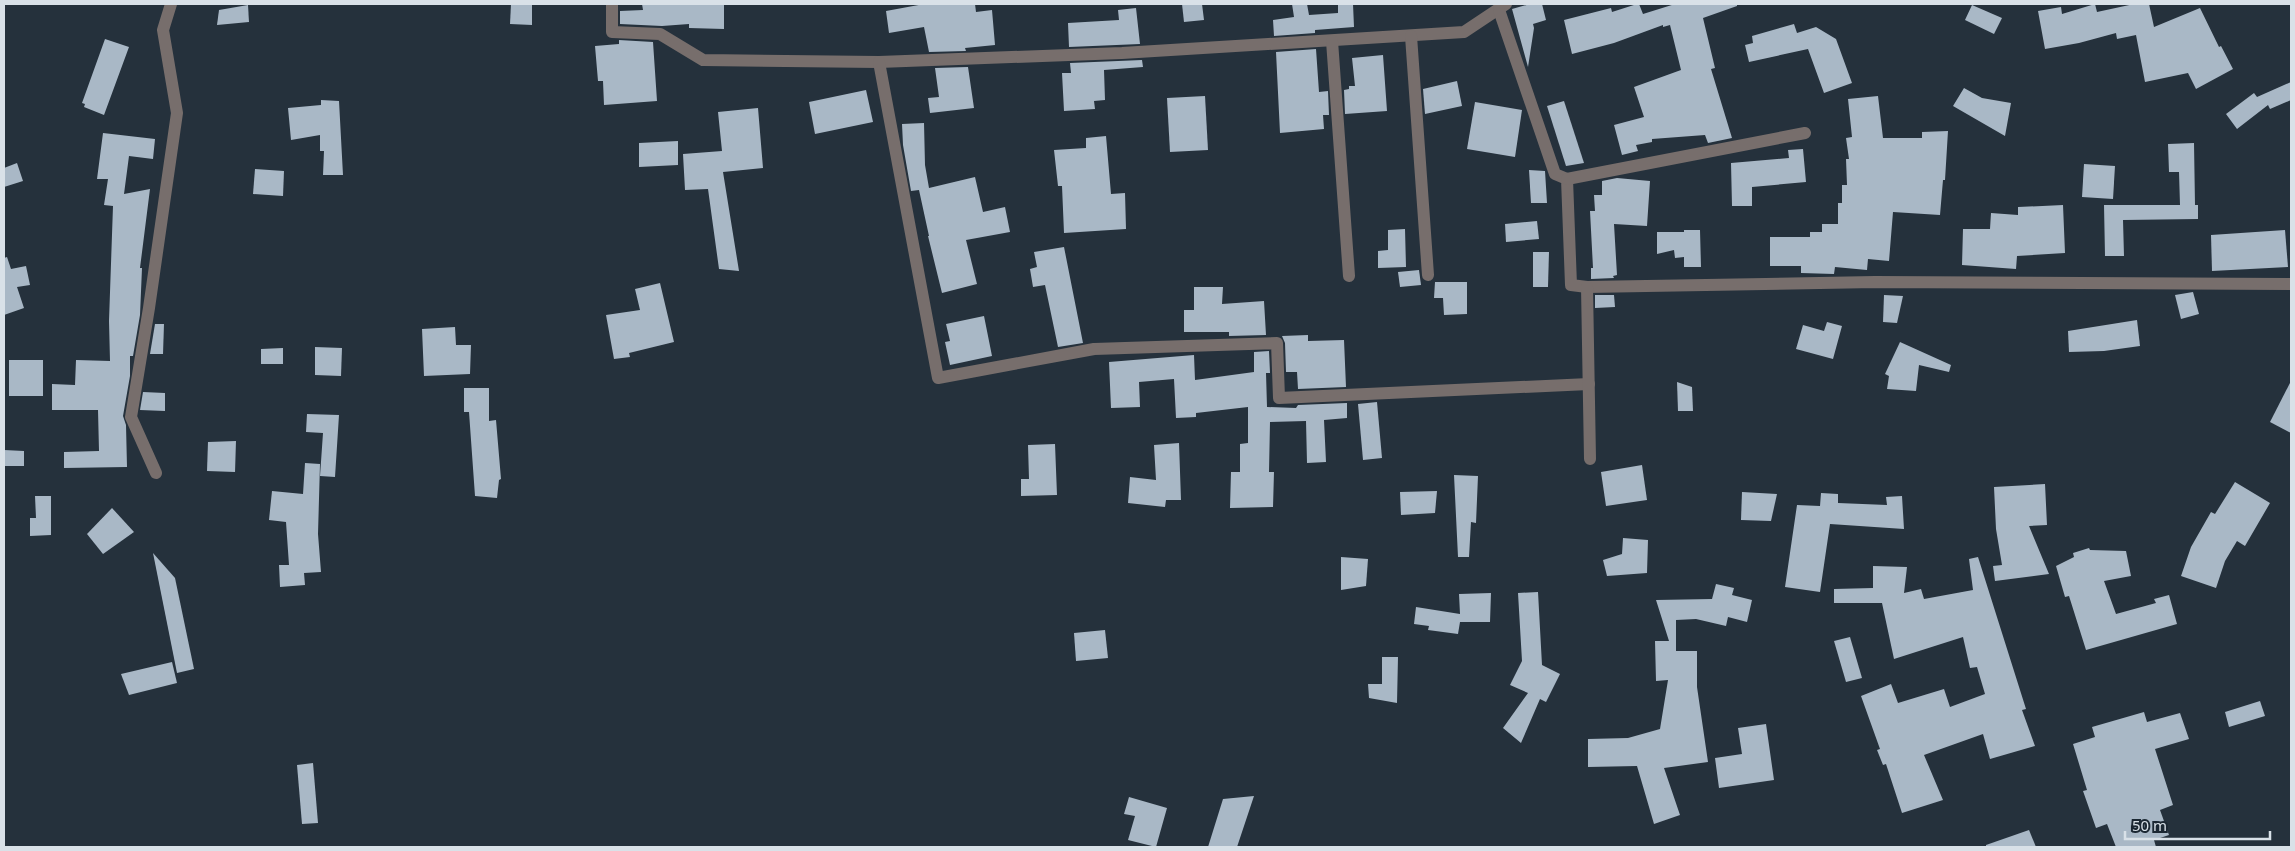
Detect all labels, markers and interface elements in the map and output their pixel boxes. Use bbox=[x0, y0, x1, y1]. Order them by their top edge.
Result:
scale bar bbox=[2125, 808, 2270, 840]
text: 50 m bbox=[2132, 815, 2167, 835]

